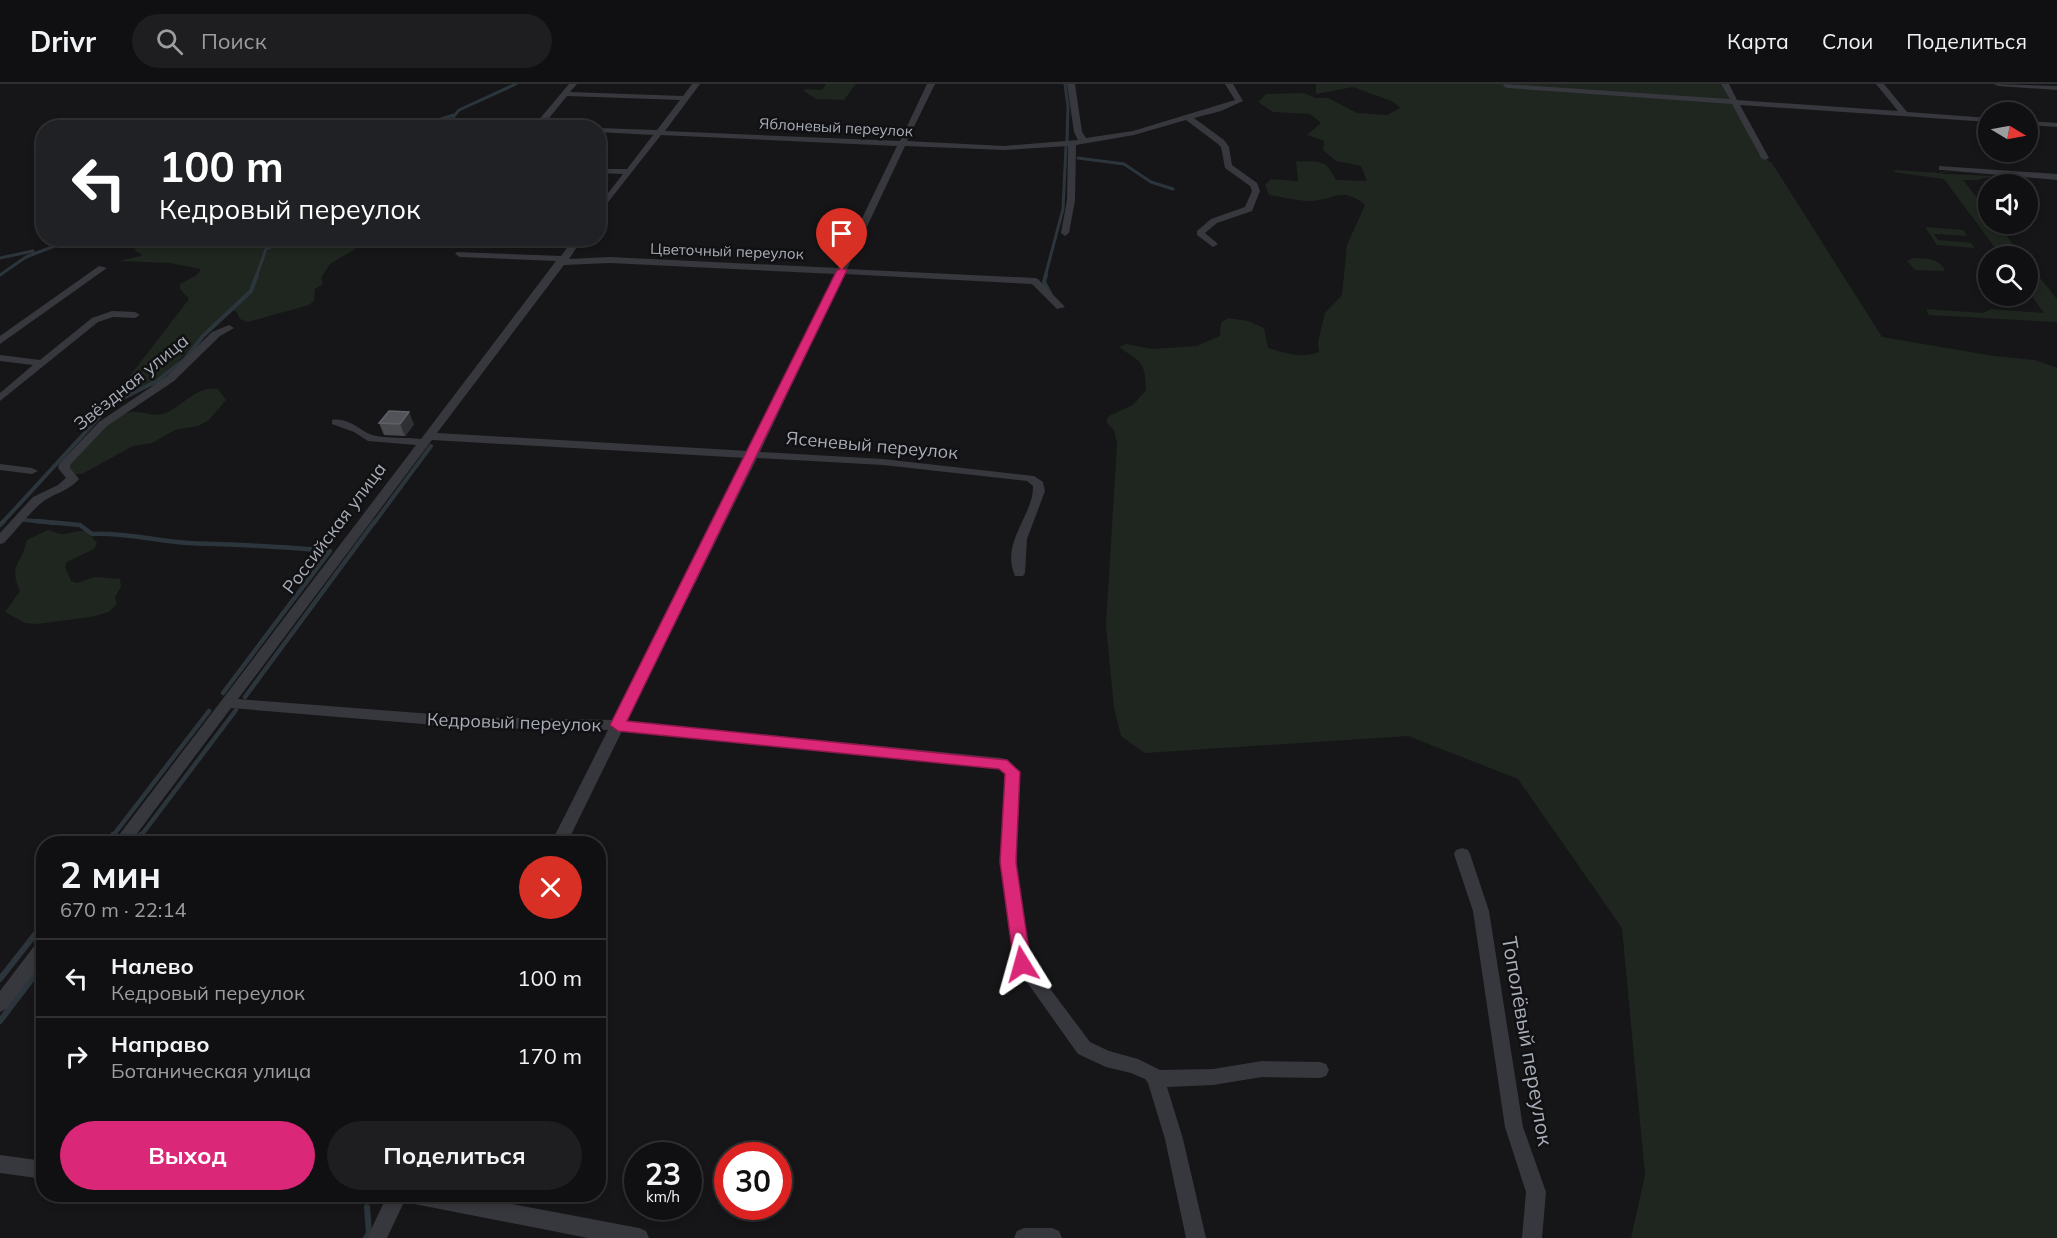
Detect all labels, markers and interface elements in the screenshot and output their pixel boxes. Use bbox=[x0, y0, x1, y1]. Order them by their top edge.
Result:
search box bbox=[132, 14, 552, 68]
text: Drivr bbox=[30, 24, 96, 59]
icon: search bbox=[153, 25, 186, 58]
text: Поиск bbox=[201, 27, 267, 55]
text: Карта bbox=[1727, 28, 1789, 54]
text: Слои bbox=[1822, 28, 1873, 54]
text: Поделиться bbox=[1906, 28, 2027, 54]
north arrow bbox=[1978, 102, 2038, 162]
map controls bbox=[1978, 102, 2038, 306]
street label: Яблоневый переулок bbox=[759, 113, 914, 141]
text: 100 m bbox=[159, 140, 284, 193]
icon: left bbox=[60, 144, 138, 222]
button: sound bbox=[1978, 174, 2038, 234]
text: Кедровый переулок bbox=[159, 192, 421, 226]
pin bbox=[816, 208, 867, 270]
icon: arrive bbox=[825, 217, 858, 250]
street label: Цветочный переулок bbox=[650, 239, 805, 263]
button: search bbox=[1978, 246, 2038, 306]
street label: Звёздная улица bbox=[69, 329, 193, 435]
street label: Ясеневый переулок bbox=[785, 426, 959, 464]
street label: Российская улица bbox=[277, 458, 391, 598]
street label: Кедровый переулок bbox=[426, 707, 602, 737]
text: 2 мин bbox=[60, 852, 161, 897]
button: close bbox=[519, 856, 582, 919]
text: 670 m · 22:14 bbox=[60, 897, 186, 922]
position arrow bbox=[990, 932, 1054, 996]
street label: Тополёвый переулок bbox=[1497, 934, 1559, 1148]
text: Налево bbox=[111, 952, 194, 980]
icon: left bbox=[60, 962, 93, 995]
text: 100 m bbox=[517, 964, 582, 992]
text: Кедровый переулок bbox=[111, 980, 305, 1005]
text: Направо bbox=[111, 1030, 209, 1058]
icon: right bbox=[60, 1040, 93, 1073]
text: 170 m bbox=[517, 1042, 582, 1070]
text: Ботаническая улица bbox=[111, 1058, 311, 1083]
button: Выход bbox=[60, 1121, 315, 1190]
button: Поделиться bbox=[327, 1121, 582, 1190]
speed limit sign: 30 bbox=[714, 1142, 792, 1220]
text: 23 bbox=[645, 1155, 681, 1193]
text: km/h bbox=[646, 1187, 680, 1206]

